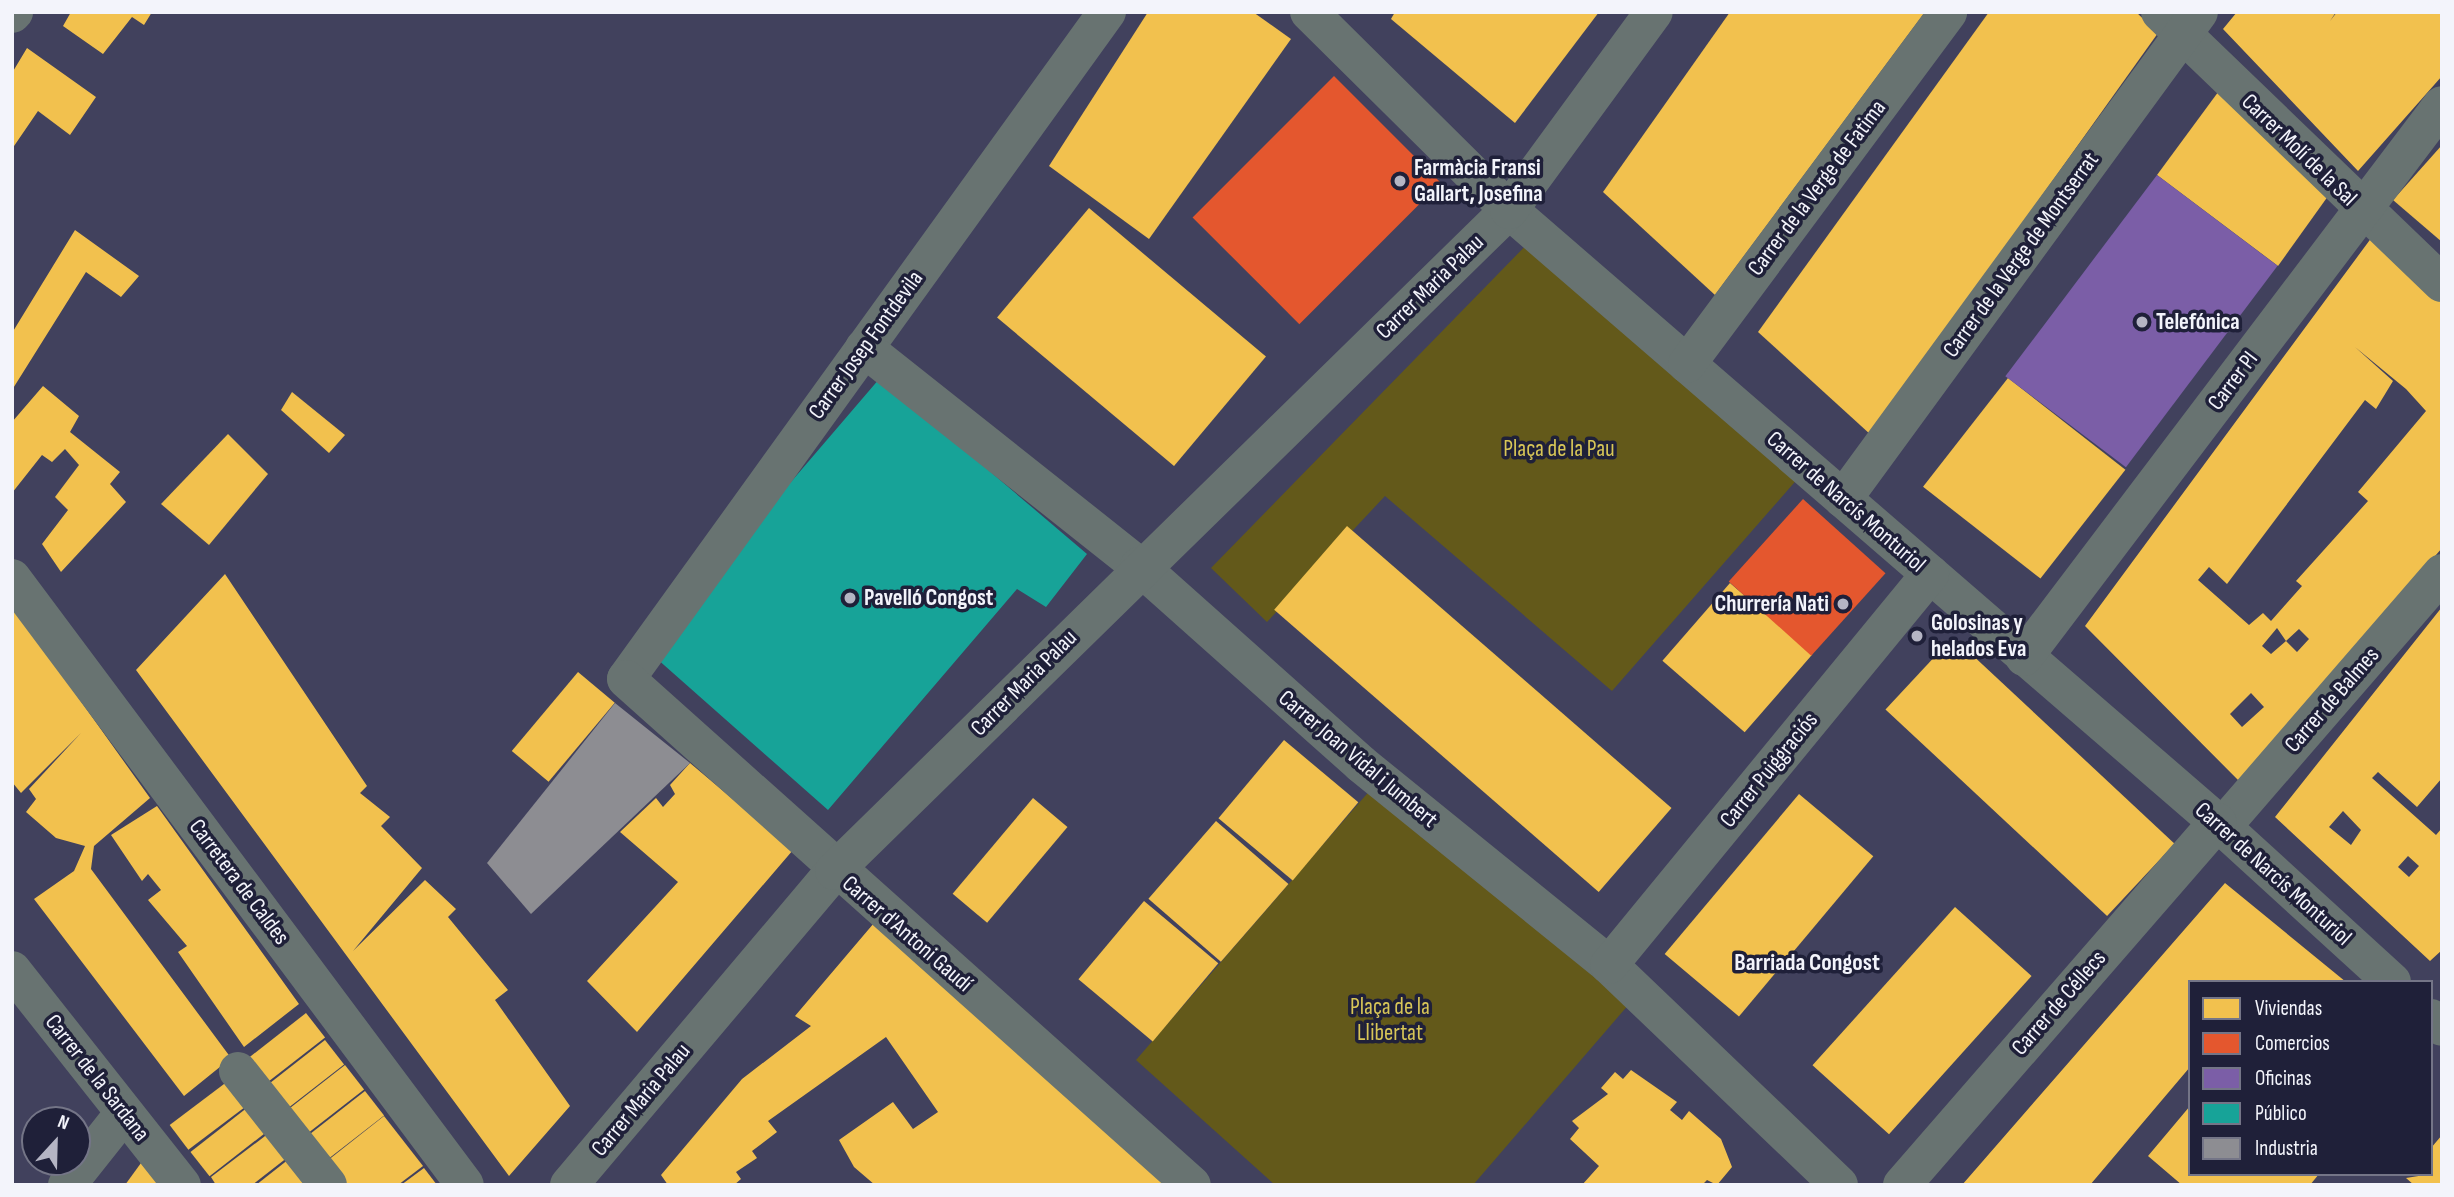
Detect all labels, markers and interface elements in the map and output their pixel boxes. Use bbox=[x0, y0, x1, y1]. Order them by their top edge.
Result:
street label: Carrer Molí de la Sal bbox=[2236, 88, 2362, 212]
street label: Carrer de la Verge de Fatima bbox=[1742, 95, 1892, 281]
street label: Carrer de la Verge de Montserrat bbox=[1937, 147, 2105, 363]
place label: Farmàcia Fransi Gallart, Josefina bbox=[1414, 154, 1543, 208]
marker: Farmàcia Fransi Gallart, Josefina bbox=[1392, 173, 1408, 189]
street label: Carrer Maria Palau bbox=[1370, 229, 1490, 345]
street label: Carrer Josep Fontdevila bbox=[803, 265, 929, 425]
place label: Telefónica bbox=[2156, 308, 2240, 336]
marker: Telefónica bbox=[2134, 314, 2150, 330]
street label: Carrer PI bbox=[2202, 346, 2264, 416]
street label: Carrer de Narcís Monturiol bbox=[1761, 426, 1931, 578]
park label: Plaça de la Pau bbox=[1503, 435, 1615, 463]
place label: Pavelló Congost bbox=[864, 584, 993, 612]
marker: Pavelló Congost bbox=[842, 590, 858, 606]
place label: Churrería Nati bbox=[1714, 590, 1829, 618]
marker: Churrería Nati bbox=[1835, 596, 1851, 612]
place label: Golosinas y helados Eva bbox=[1931, 609, 2026, 663]
street label: Carrer Maria Palau bbox=[965, 624, 1083, 742]
marker: Golosinas y helados Eva bbox=[1909, 628, 1925, 644]
street label: Carrer de Balmes bbox=[2279, 642, 2385, 758]
street label: Carrer Joan Vidal i Jumbert bbox=[1273, 684, 1443, 834]
street label: Carrer Puiggraciós bbox=[1714, 707, 1824, 833]
street label: Carrer de Narcís Monturiol bbox=[2189, 796, 2357, 952]
street label: Carretera de Caldes bbox=[183, 814, 295, 950]
street label: Carrer d'Antoni Gaudí bbox=[836, 870, 978, 998]
street label: Carrer de Céllecs bbox=[2006, 945, 2112, 1061]
district label: Barriada Congost bbox=[1734, 949, 1880, 977]
legend bbox=[2188, 980, 2433, 1176]
park label: Plaça de la Llibertat bbox=[1350, 993, 1430, 1047]
text: Viviendas bbox=[2255, 996, 2322, 1021]
street label: Carrer de la Sardana bbox=[39, 1009, 155, 1147]
text: Comercios bbox=[2255, 1031, 2330, 1056]
street label: Carrer Maria Palau bbox=[586, 1038, 696, 1162]
text: Oficinas bbox=[2255, 1066, 2311, 1091]
text: Público bbox=[2255, 1101, 2307, 1126]
north arrow bbox=[21, 1106, 91, 1176]
text: N bbox=[54, 1110, 72, 1135]
text: Industria bbox=[2255, 1136, 2318, 1161]

